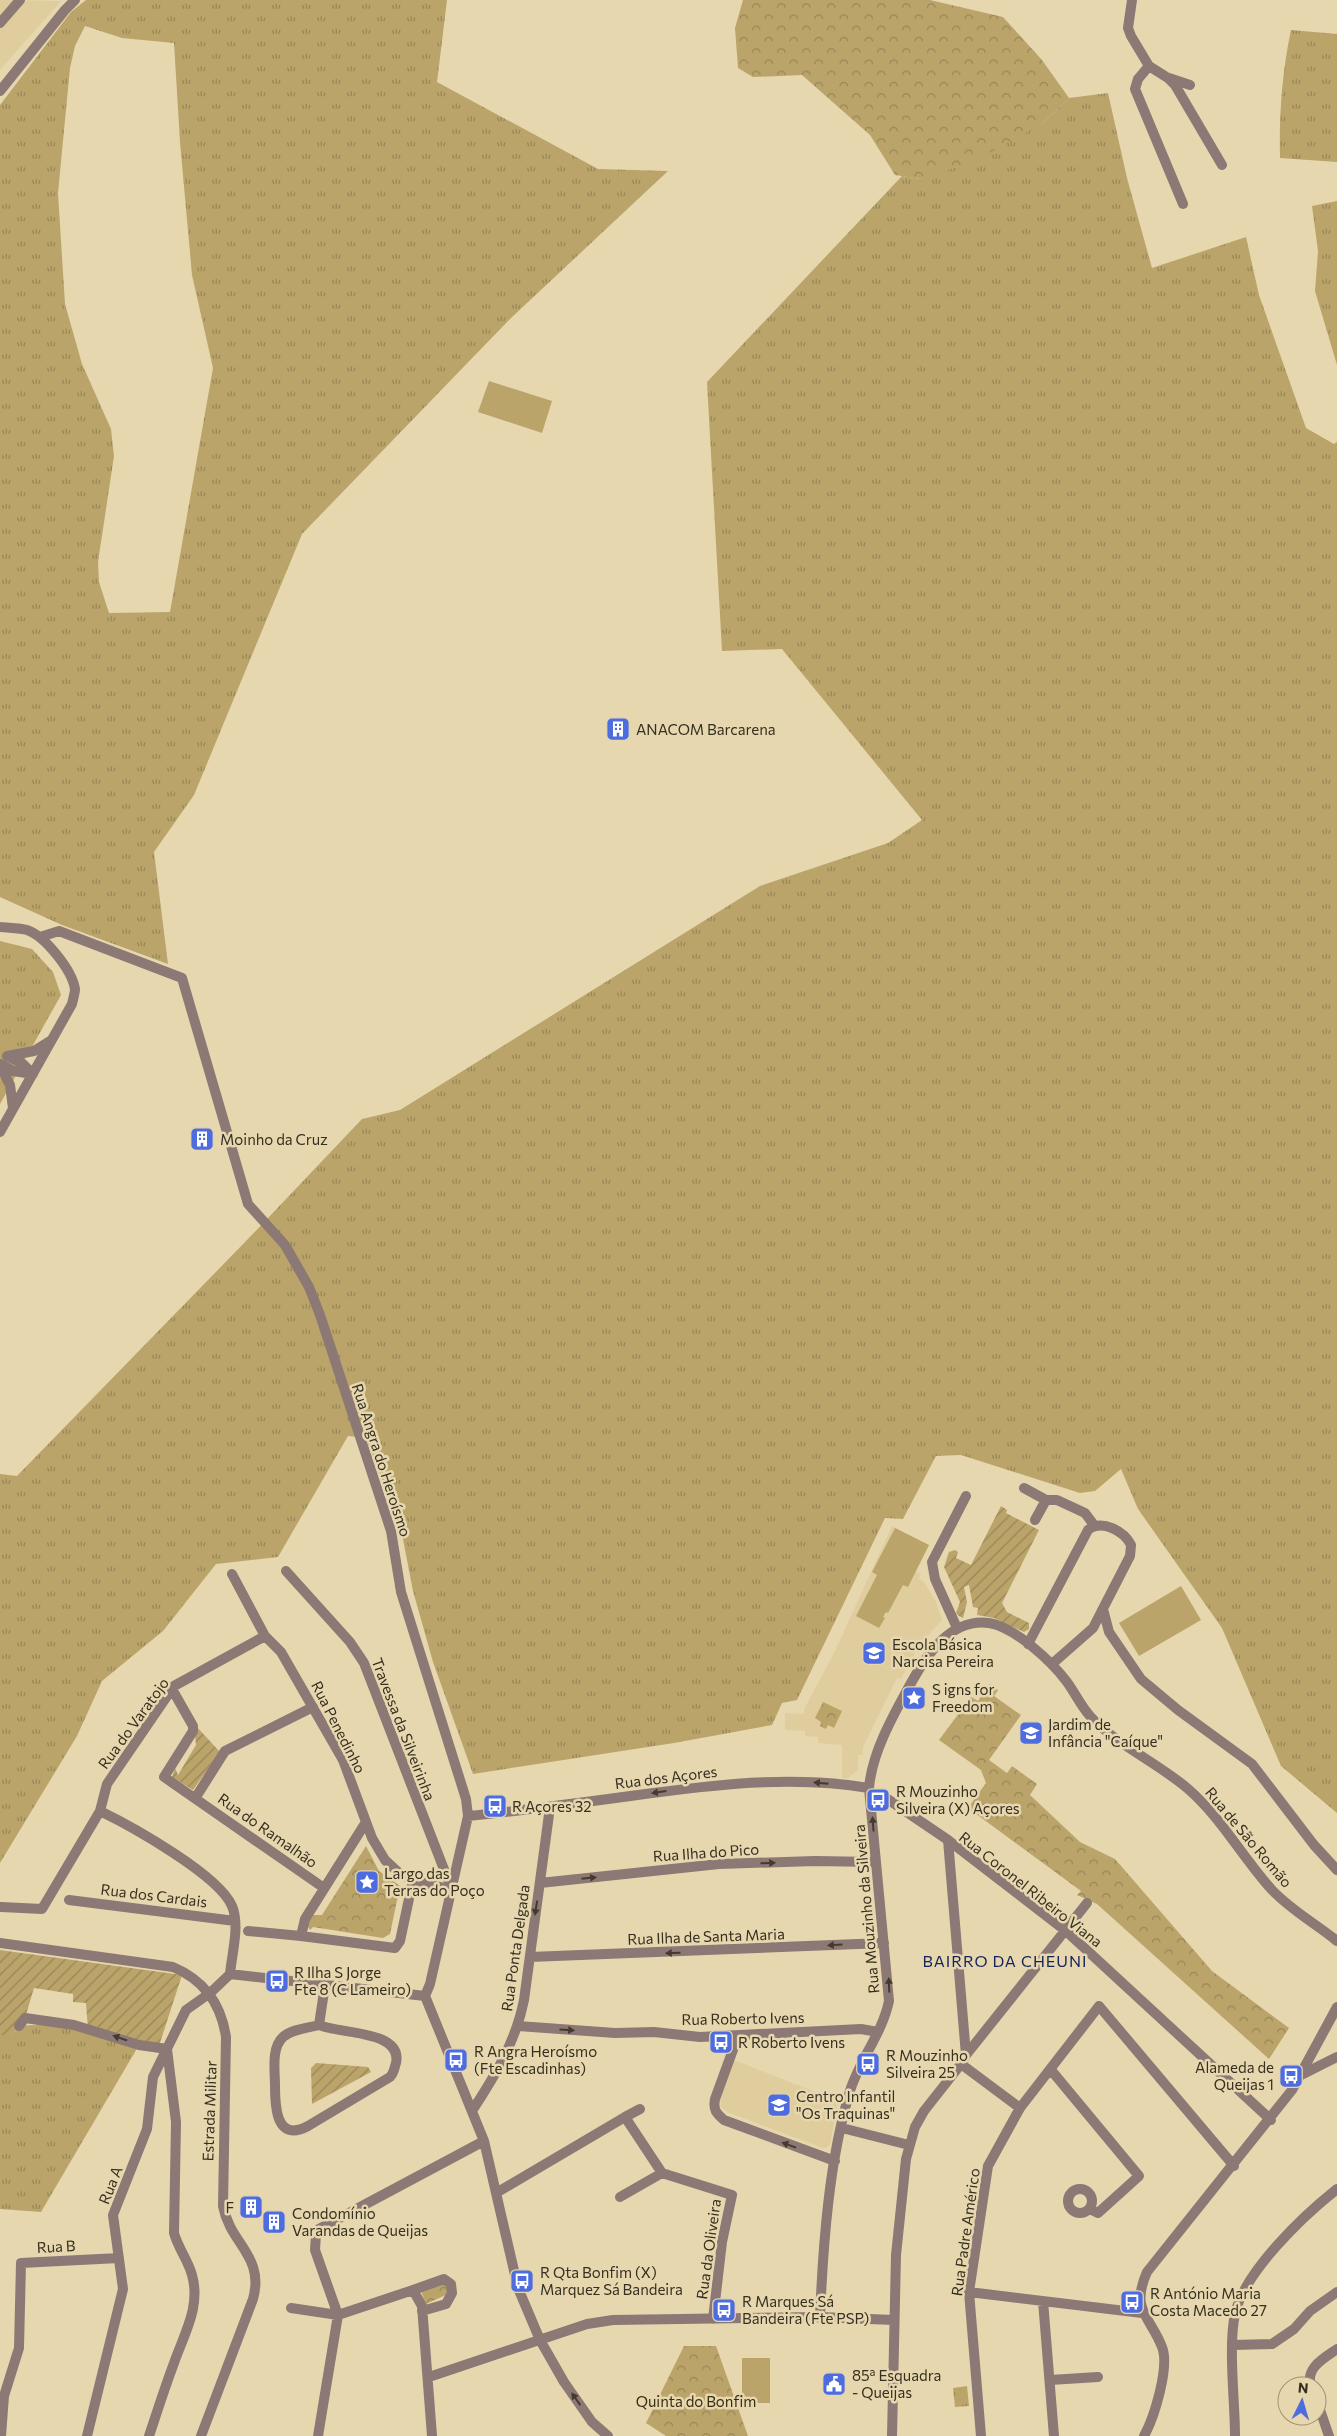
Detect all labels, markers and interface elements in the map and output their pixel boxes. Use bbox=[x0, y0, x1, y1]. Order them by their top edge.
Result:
building icon: ANACOM Barcarena bbox=[605, 716, 631, 742]
place label: ANACOM Barcarena bbox=[636, 720, 776, 738]
building icon: Moinho da Cruz bbox=[189, 1126, 215, 1152]
place label: Moinho da Cruz bbox=[220, 1130, 328, 1148]
street label: Rua Angra do Heroísmo bbox=[349, 1381, 415, 1539]
place label: Escola Básica Narcisa Pereira bbox=[892, 1635, 994, 1670]
school or university icon: Escola Básica Narcisa Pereira bbox=[861, 1640, 887, 1666]
street label: Travessa da Silveirinha bbox=[368, 1655, 440, 1803]
street label: Rua do Varatojo bbox=[94, 1674, 172, 1772]
street label: Rua Penedinho bbox=[308, 1678, 370, 1776]
place label: S igns for Freedom bbox=[932, 1680, 994, 1715]
place icon: S igns for Freedom bbox=[901, 1685, 927, 1711]
place label: Jardim de Infância "Caíque" bbox=[1048, 1715, 1163, 1750]
school or university icon: Jardim de Infância "Caíque" bbox=[1018, 1720, 1044, 1746]
street label: Rua dos Açores bbox=[614, 1762, 718, 1792]
one-way arrow bbox=[812, 1778, 828, 1786]
place label: R Mouzinho Silveira (X) Açores bbox=[896, 1782, 1020, 1817]
street label: Rua de São Romão bbox=[1202, 1783, 1296, 1891]
bus stop icon: R Mouzinho Silveira (X) Açores bbox=[865, 1787, 891, 1813]
one-way arrow bbox=[651, 1788, 667, 1796]
street label: Rua do Ramalhão bbox=[215, 1789, 321, 1871]
bus stop icon: R Açores 32 bbox=[482, 1793, 508, 1819]
place label: R Açores 32 bbox=[512, 1797, 592, 1815]
one-way arrow bbox=[868, 1816, 876, 1832]
street label: Rua Mouzinho da Silveira bbox=[850, 1824, 882, 1994]
street label: Rua Coronel Ribeiro Viana bbox=[956, 1827, 1106, 1951]
street label: Rua Ilha do Pico bbox=[652, 1839, 760, 1865]
one-way arrow bbox=[760, 1858, 776, 1866]
place label: Largo das Terras do Poço bbox=[384, 1864, 485, 1899]
place icon: Largo das Terras do Poço bbox=[354, 1869, 380, 1895]
one-way arrow bbox=[581, 1874, 597, 1882]
street label: Rua dos Cardais bbox=[100, 1880, 209, 1910]
street label: Rua Ponta Delgada bbox=[497, 1883, 533, 2013]
one-way arrow bbox=[532, 1900, 540, 1916]
street label: Rua Ilha de Santa Maria bbox=[627, 1924, 785, 1948]
one-way arrow bbox=[827, 1942, 843, 1950]
one-way arrow bbox=[664, 1949, 680, 1957]
district label: BAIRRO DA CHEUNI bbox=[922, 1951, 1088, 1970]
place label: R Ilha S Jorge Fte 8 (C Lameiro) bbox=[294, 1963, 411, 1998]
bus stop icon: R Ilha S Jorge Fte 8 (C Lameiro) bbox=[264, 1968, 290, 1994]
one-way arrow bbox=[884, 1977, 892, 1993]
street label: Rua Roberto Ivens bbox=[681, 2008, 805, 2028]
one-way arrow bbox=[559, 2026, 575, 2034]
bus stop icon: R Roberto Ivens bbox=[708, 2029, 734, 2055]
place label: R Roberto Ivens bbox=[738, 2033, 845, 2051]
one-way arrow bbox=[112, 2034, 127, 2042]
place label: R Angra Heroísmo (Fte Escadinhas) bbox=[474, 2042, 597, 2077]
place label: R Mouzinho Silveira 25 bbox=[886, 2046, 968, 2081]
bus stop icon: R Angra Heroísmo (Fte Escadinhas) bbox=[443, 2047, 469, 2073]
bus stop icon: R Mouzinho Silveira 25 bbox=[855, 2051, 881, 2077]
place label: Alameda de Queijas 1 bbox=[1195, 2058, 1274, 2093]
street label: Estrada Militar bbox=[198, 2060, 220, 2162]
bus stop icon: Alameda de Queijas 1 bbox=[1278, 2063, 1304, 2089]
place label: Centro Infantil "Os Traquinas" bbox=[796, 2087, 895, 2122]
school or university icon: Centro Infantil "Os Traquinas" bbox=[766, 2092, 792, 2118]
one-way arrow bbox=[782, 2141, 797, 2148]
street label: Rua A bbox=[94, 2163, 126, 2207]
street label: Rua Padre Américo bbox=[947, 2167, 983, 2297]
building icon: F bbox=[238, 2194, 264, 2220]
place label: F bbox=[225, 2198, 234, 2216]
street label: Rua da Oliveira bbox=[692, 2198, 724, 2300]
place label: Condomínio Varandas de Queijas bbox=[292, 2204, 428, 2239]
building icon: Condomínio Varandas de Queijas bbox=[261, 2209, 287, 2235]
street label: Rua B bbox=[36, 2236, 76, 2256]
place label: R Qta Bonfim (X) Marquez Sá Bandeira bbox=[540, 2263, 683, 2298]
bus stop icon: R Qta Bonfim (X) Marquez Sá Bandeira bbox=[509, 2268, 535, 2294]
place label: R António Maria Costa Macedo 27 bbox=[1150, 2284, 1267, 2319]
bus stop icon: R António Maria Costa Macedo 27 bbox=[1119, 2289, 1145, 2315]
place label: R Marques Sá Bandeira (Fte PSP) bbox=[742, 2292, 869, 2327]
bus stop icon: R Marques Sá Bandeira (Fte PSP) bbox=[711, 2297, 737, 2323]
place label: 85ª Esquadra - Queijas bbox=[852, 2366, 941, 2401]
public building icon: 85ª Esquadra - Queijas bbox=[821, 2371, 847, 2397]
north arrow bbox=[1277, 2376, 1327, 2426]
text: N bbox=[1297, 2379, 1309, 2396]
one-way arrow bbox=[571, 2392, 581, 2406]
park label: Quinta do Bonfim bbox=[636, 2392, 756, 2410]

